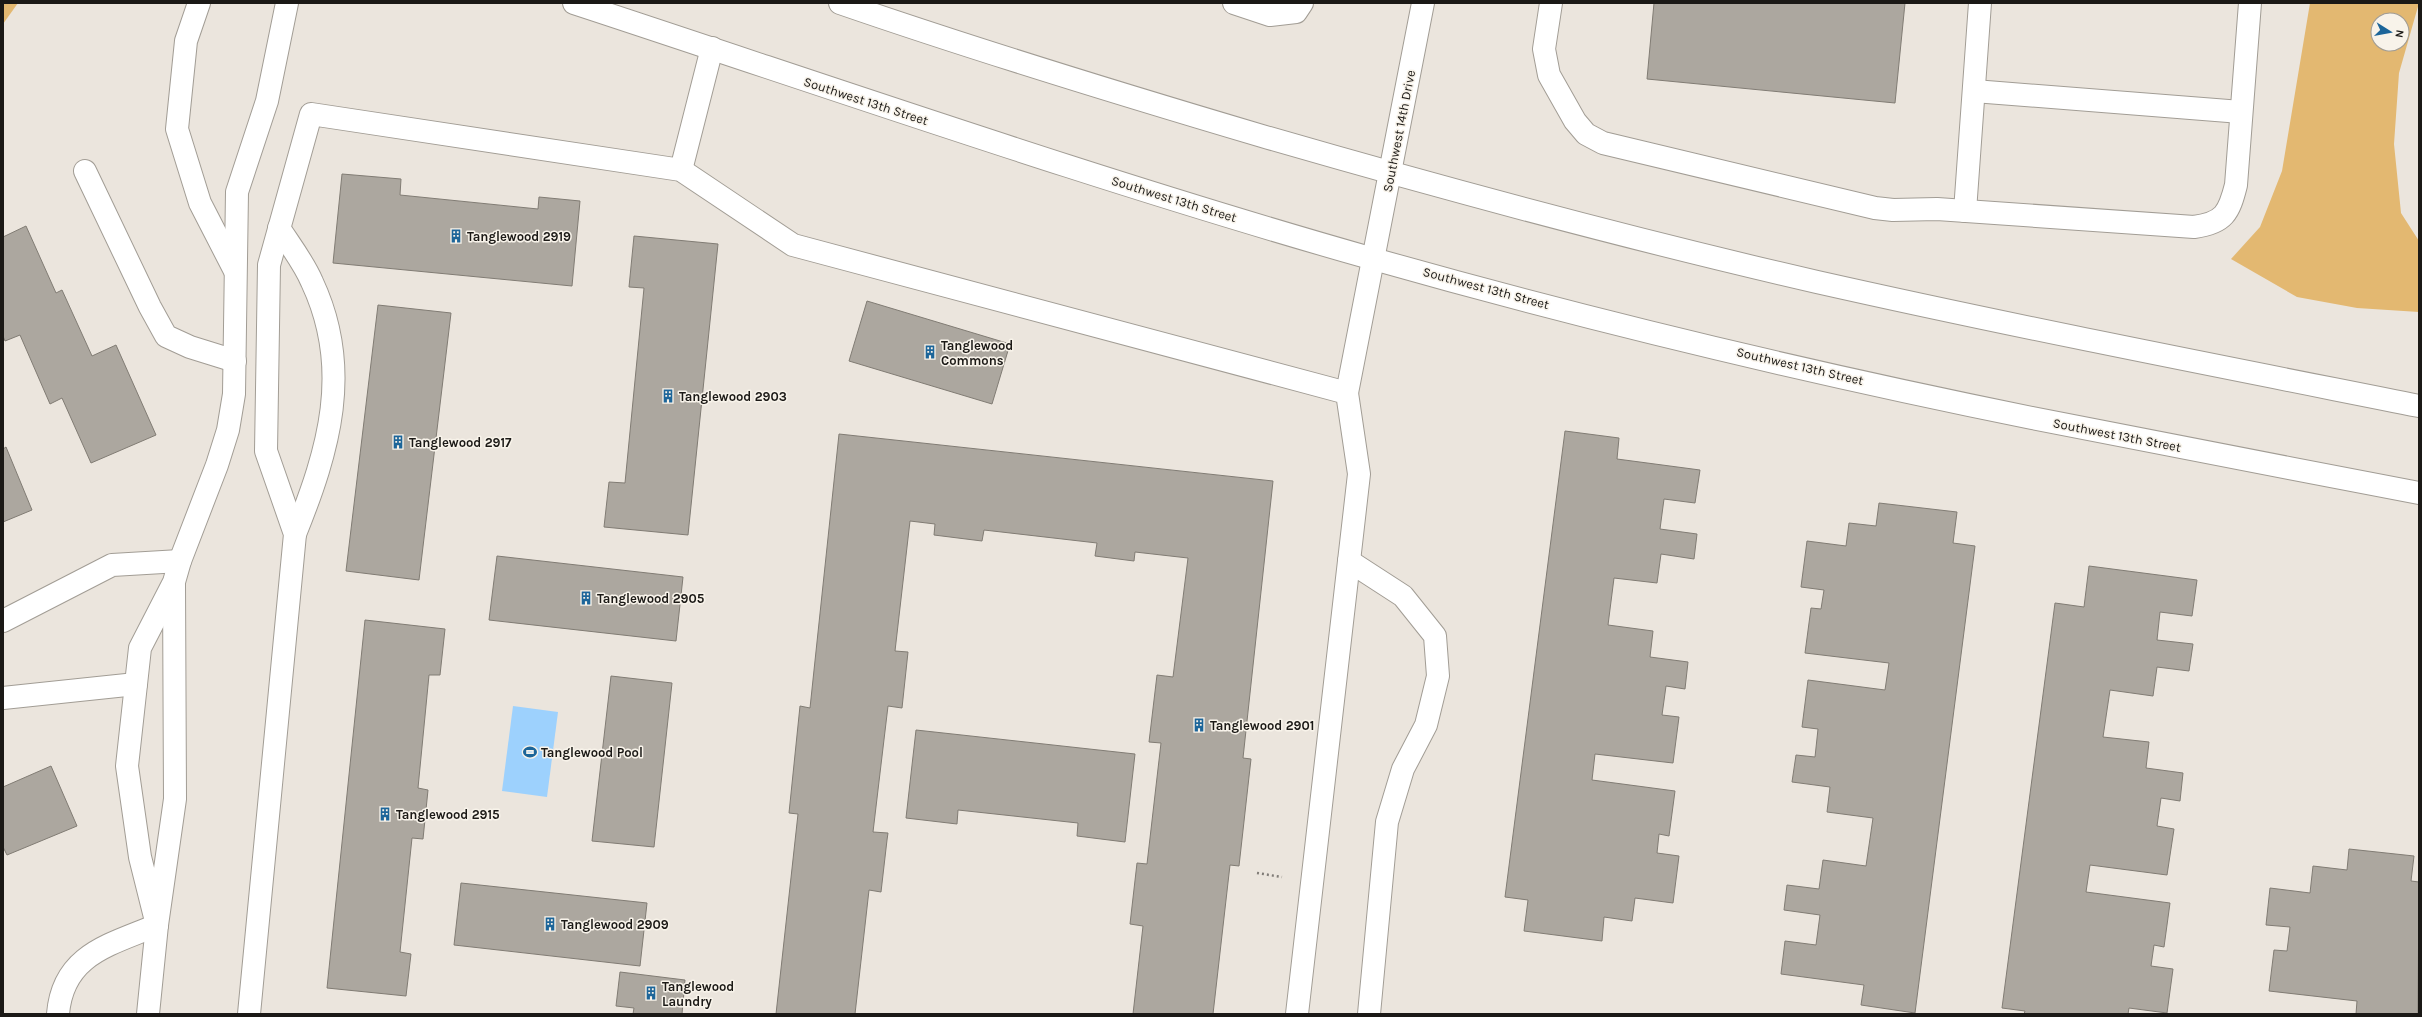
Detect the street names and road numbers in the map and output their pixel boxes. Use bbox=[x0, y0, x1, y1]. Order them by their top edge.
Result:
street label: Southwest 14th Drive bbox=[1380, 68, 1418, 193]
street label: Southwest 13th Street bbox=[802, 74, 930, 128]
street label: Southwest 13th Street bbox=[1110, 173, 1238, 225]
street label: Southwest 13th Street bbox=[1421, 264, 1551, 312]
street label: Southwest 13th Street bbox=[1735, 344, 1865, 388]
street label: Southwest 13th Street bbox=[2052, 415, 2182, 455]

